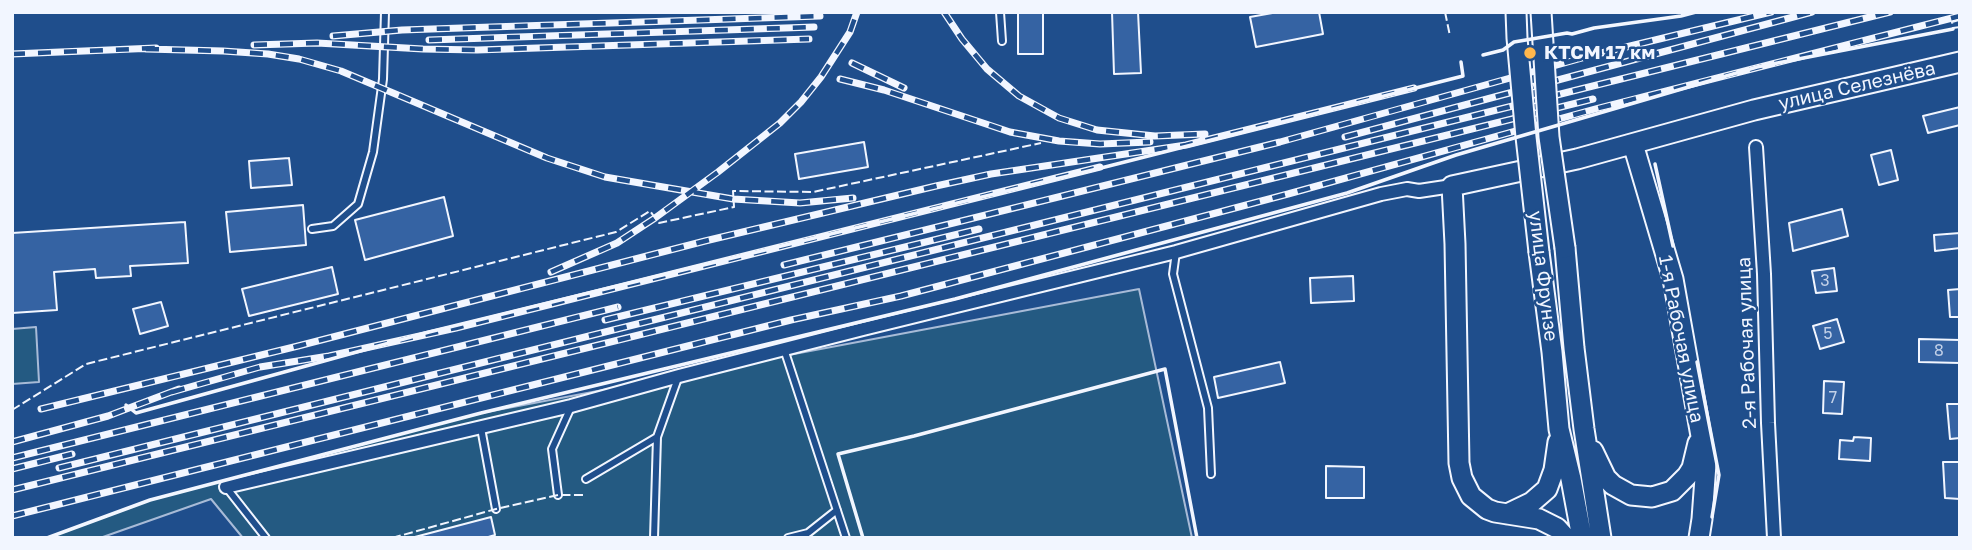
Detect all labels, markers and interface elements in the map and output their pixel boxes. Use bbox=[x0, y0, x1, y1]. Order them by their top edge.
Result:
place label: КТСМ 17 км bbox=[1544, 42, 1655, 64]
marker: КТСМ 17 км bbox=[1522, 45, 1538, 61]
street label: улица Селезнёва bbox=[1776, 57, 1938, 115]
street label: улица Фрунзе bbox=[1524, 209, 1562, 343]
street label: 1-я Рабочая улица bbox=[1654, 253, 1708, 425]
street label: 2-я Рабочая улица bbox=[1733, 257, 1761, 429]
house number: 3 bbox=[1820, 271, 1830, 291]
house number: 5 bbox=[1823, 324, 1833, 344]
house number: 8 bbox=[1934, 341, 1944, 361]
house number: 7 bbox=[1829, 388, 1837, 408]

